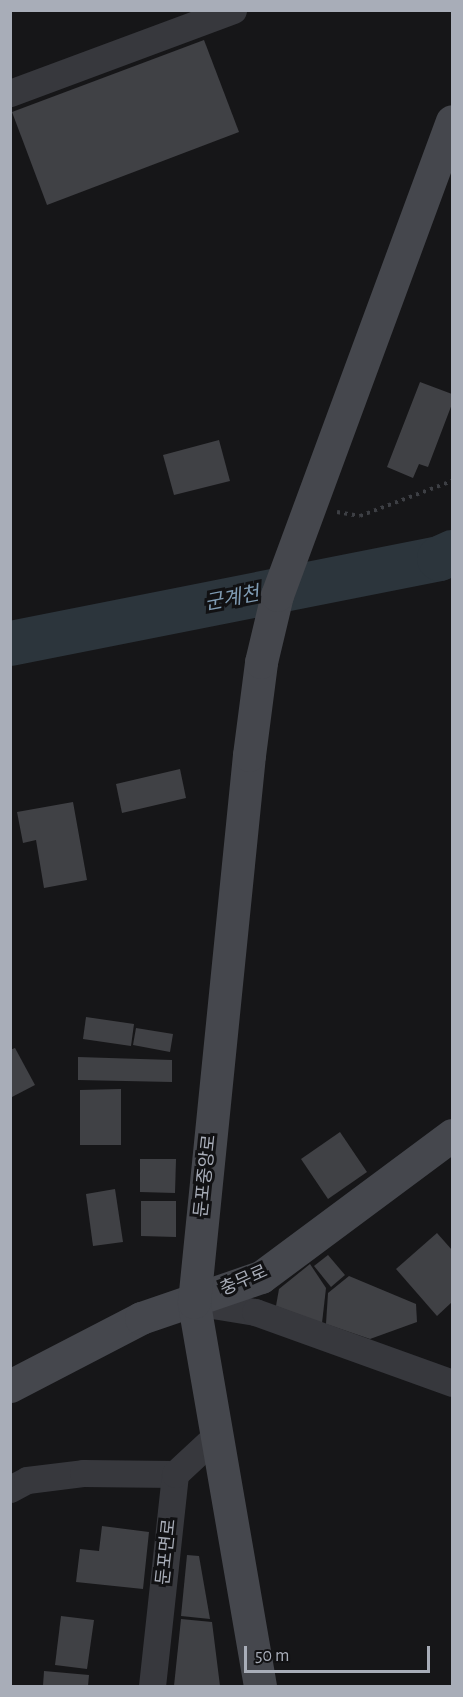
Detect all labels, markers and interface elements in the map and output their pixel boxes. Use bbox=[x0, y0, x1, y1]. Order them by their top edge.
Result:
water label: 군계천 bbox=[203, 582, 261, 616]
street label: 둔포중앙로 bbox=[191, 1134, 221, 1218]
street label: 충무로 bbox=[217, 1261, 271, 1301]
street label: 둔포면로 bbox=[153, 1518, 181, 1586]
scale bar bbox=[247, 1634, 433, 1672]
text: 50 m bbox=[255, 1647, 289, 1665]

